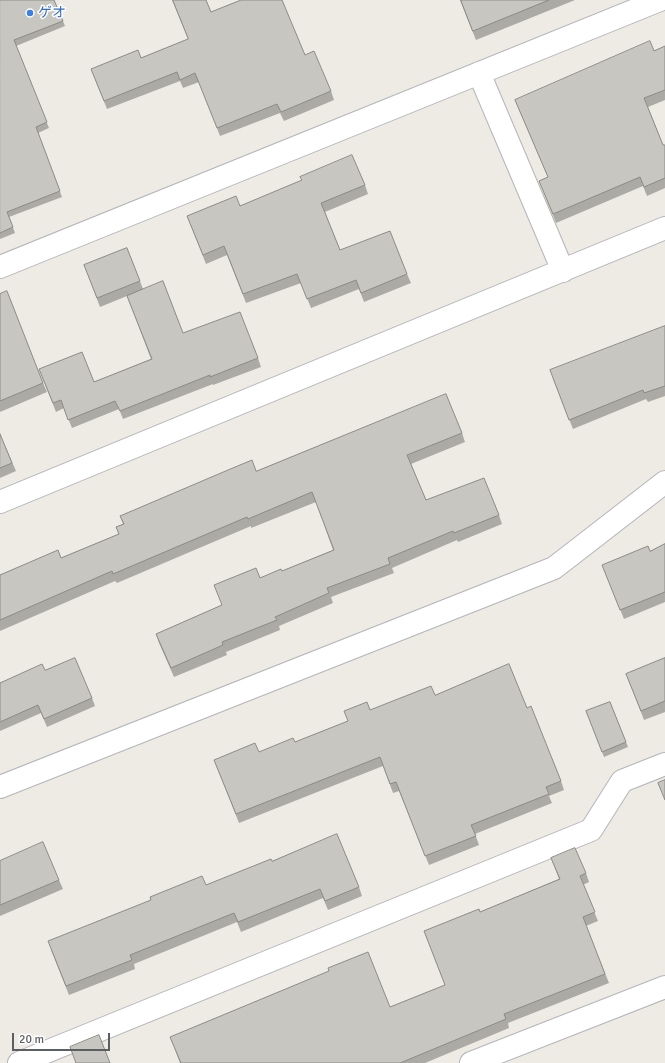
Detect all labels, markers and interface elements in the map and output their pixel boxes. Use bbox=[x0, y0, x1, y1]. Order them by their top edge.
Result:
place label: ゲオ bbox=[38, 5, 66, 21]
marker: ゲオ bbox=[25, 8, 35, 18]
scale bar bbox=[14, 1025, 112, 1051]
text: 20 m bbox=[19, 1032, 44, 1047]

